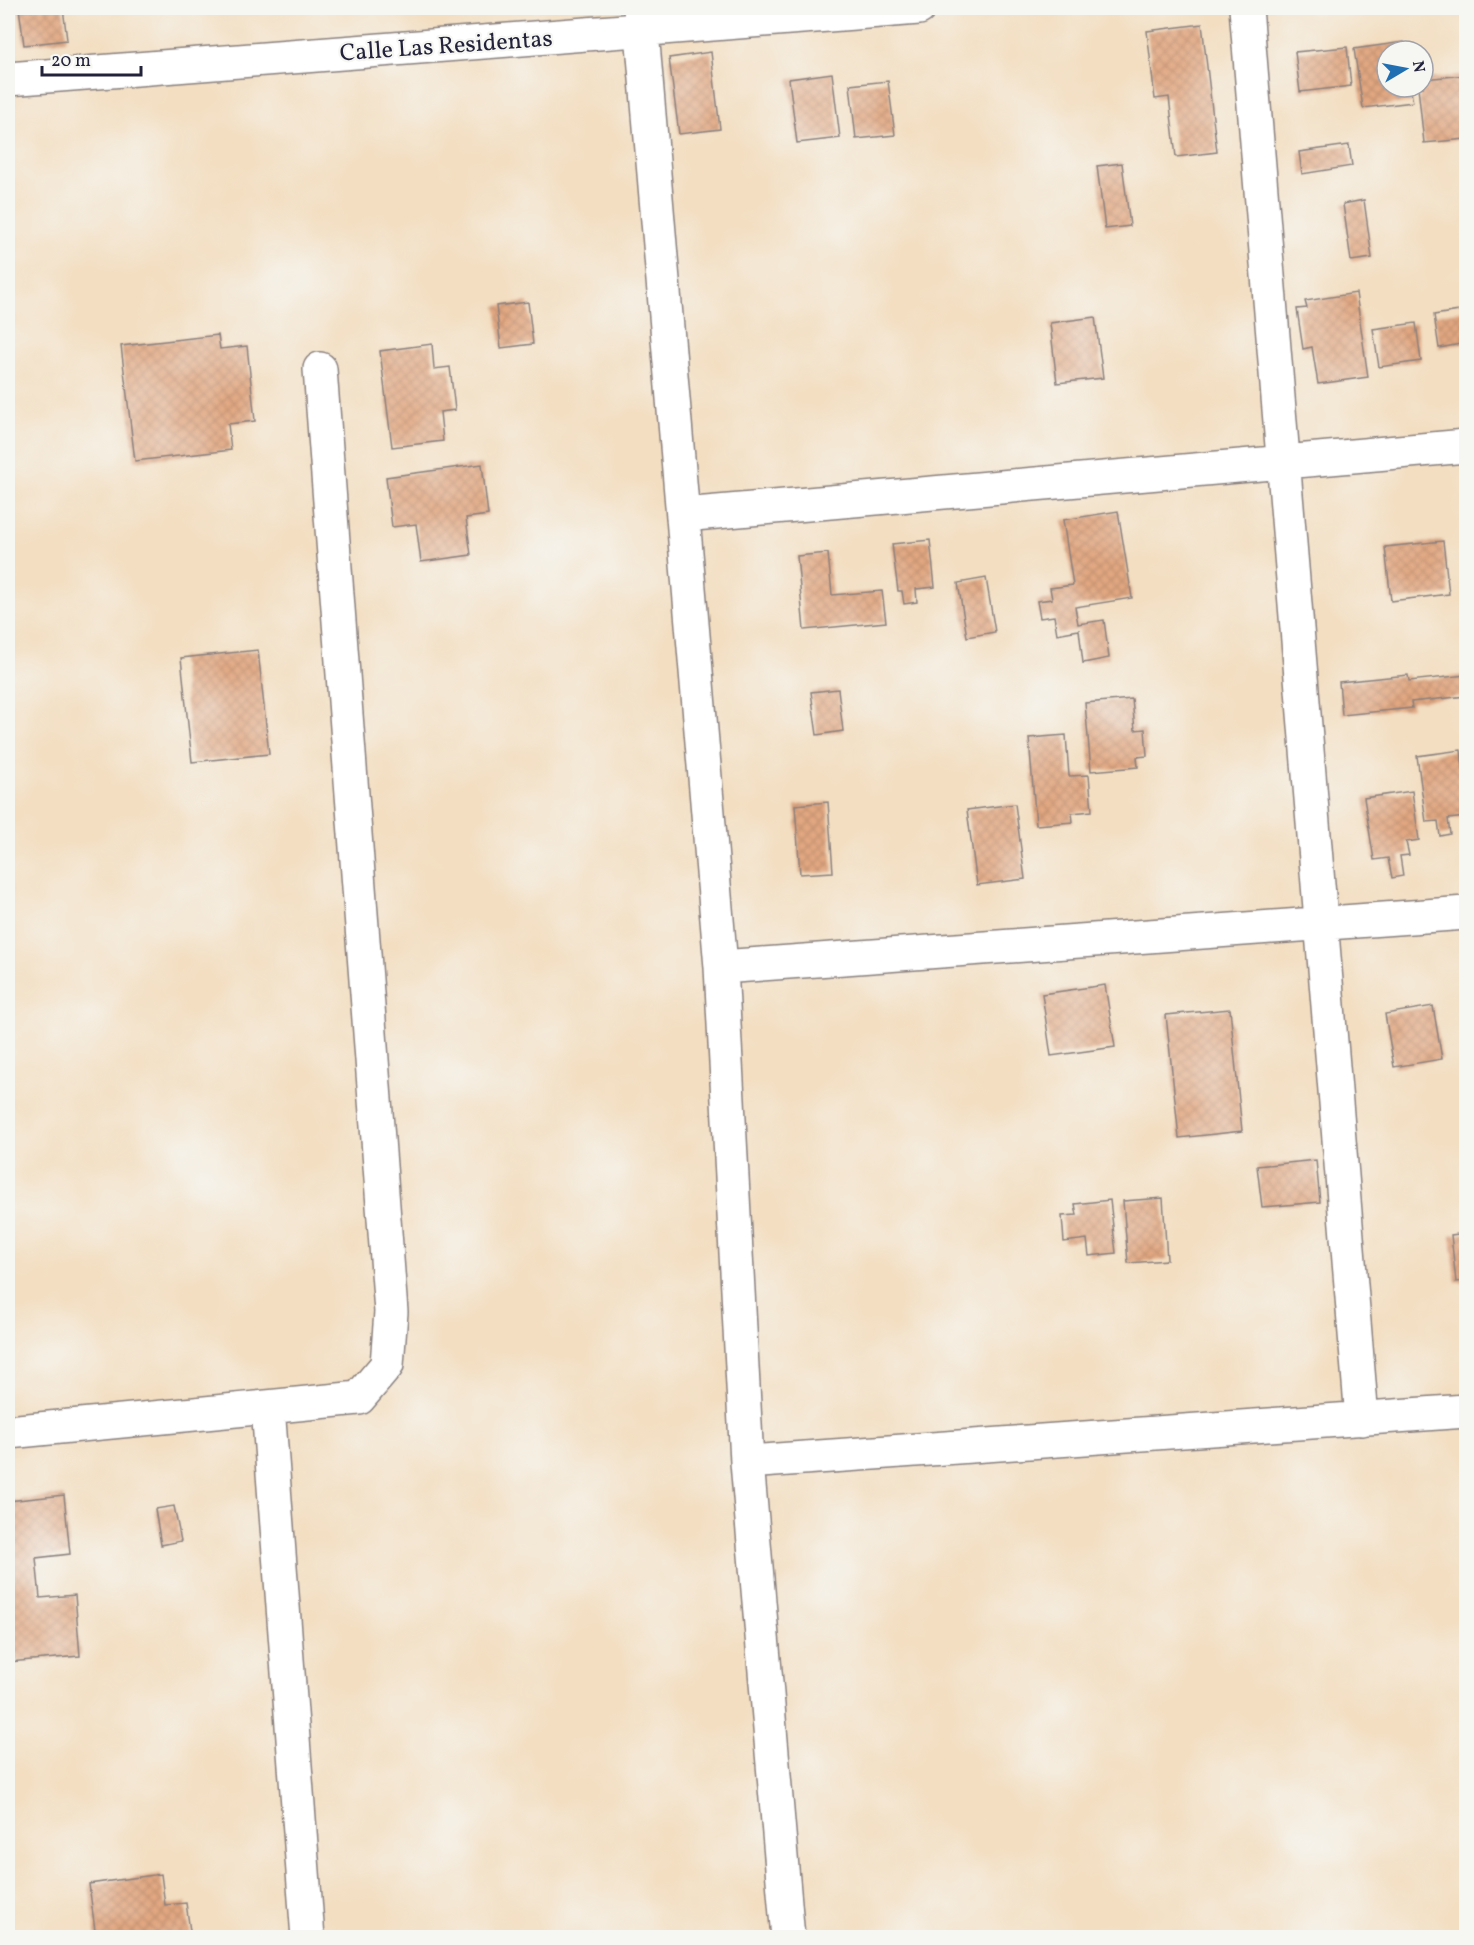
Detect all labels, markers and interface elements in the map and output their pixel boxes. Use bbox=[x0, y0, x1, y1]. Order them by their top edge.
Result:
street label: Calle Las Residentas bbox=[339, 23, 554, 71]
scale bar bbox=[42, 39, 141, 77]
north arrow bbox=[1375, 39, 1435, 99]
text: 20 m bbox=[51, 49, 91, 74]
text: N bbox=[1406, 59, 1430, 75]

